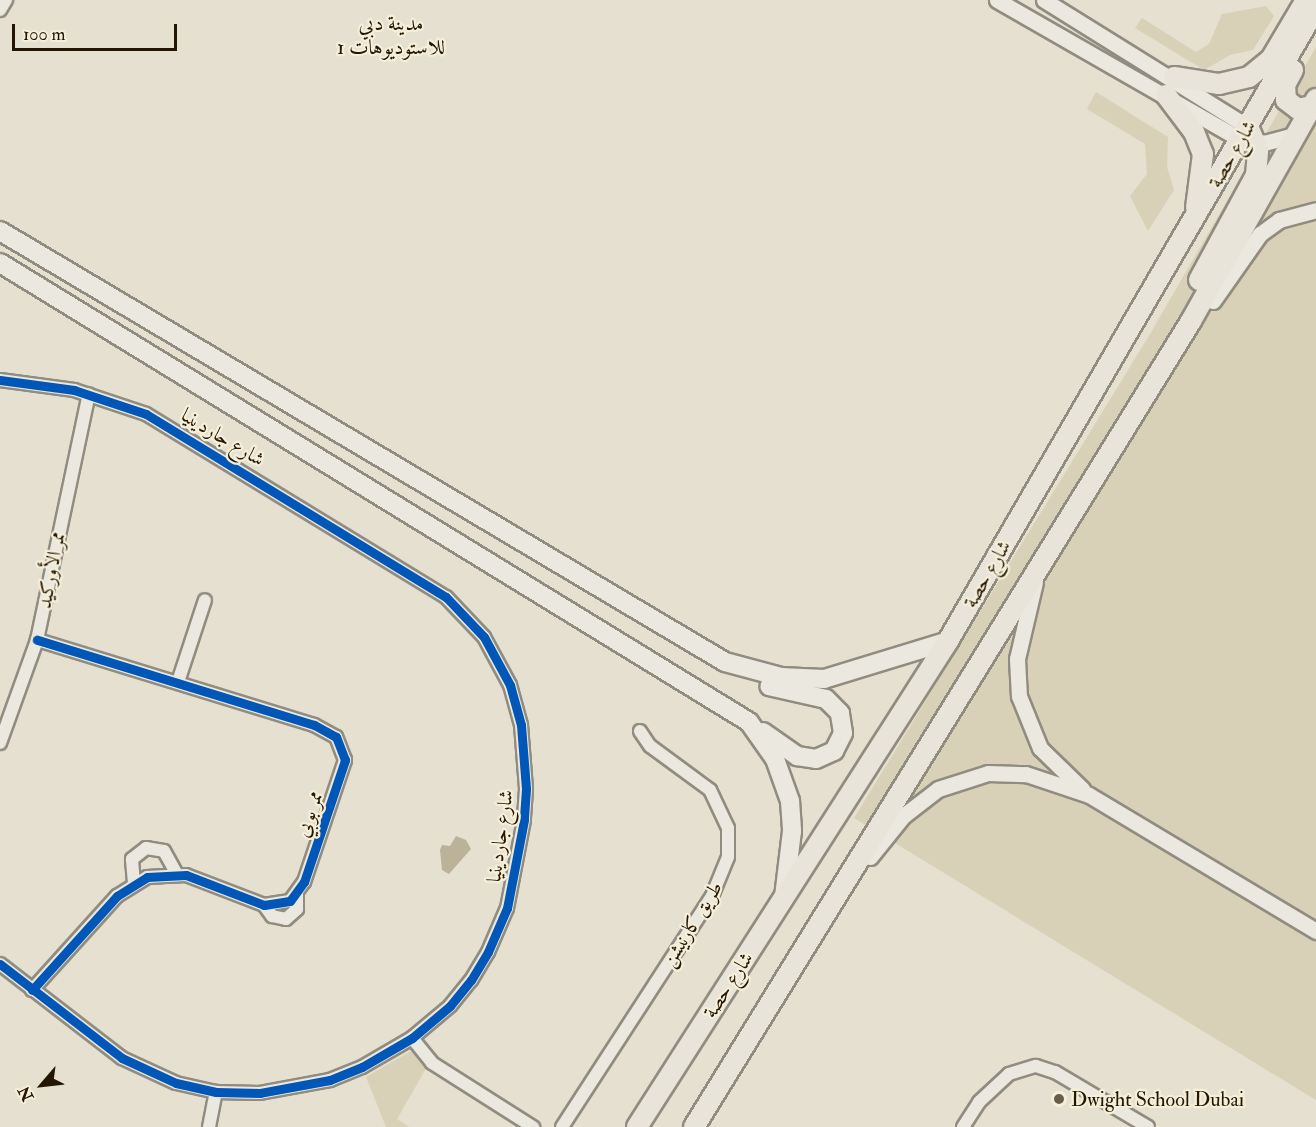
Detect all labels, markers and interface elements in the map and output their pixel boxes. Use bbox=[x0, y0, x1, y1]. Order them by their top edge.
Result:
district label: مدينة دبي للاستوديوهات 1 bbox=[337, 11, 445, 61]
scale bar bbox=[15, 12, 180, 50]
text: 100 m bbox=[23, 23, 66, 46]
street label: شارع حصة bbox=[1203, 116, 1261, 192]
street label: شارع جاردينيا bbox=[177, 403, 269, 471]
street label: ممر الأوركيد bbox=[32, 530, 70, 610]
street label: شارع حصة bbox=[958, 536, 1016, 612]
street label: ممر بوبي bbox=[290, 788, 328, 840]
street label: شارع جاردينيا bbox=[482, 788, 518, 884]
street label: طريق كارنيشن bbox=[656, 877, 728, 971]
street label: شارع حصة bbox=[698, 947, 758, 1023]
north arrow bbox=[12, 1055, 72, 1115]
text: N bbox=[14, 1082, 38, 1104]
place label: Dwight School Dubai bbox=[1071, 1087, 1244, 1111]
marker: Dwight School Dubai bbox=[1052, 1092, 1066, 1106]

